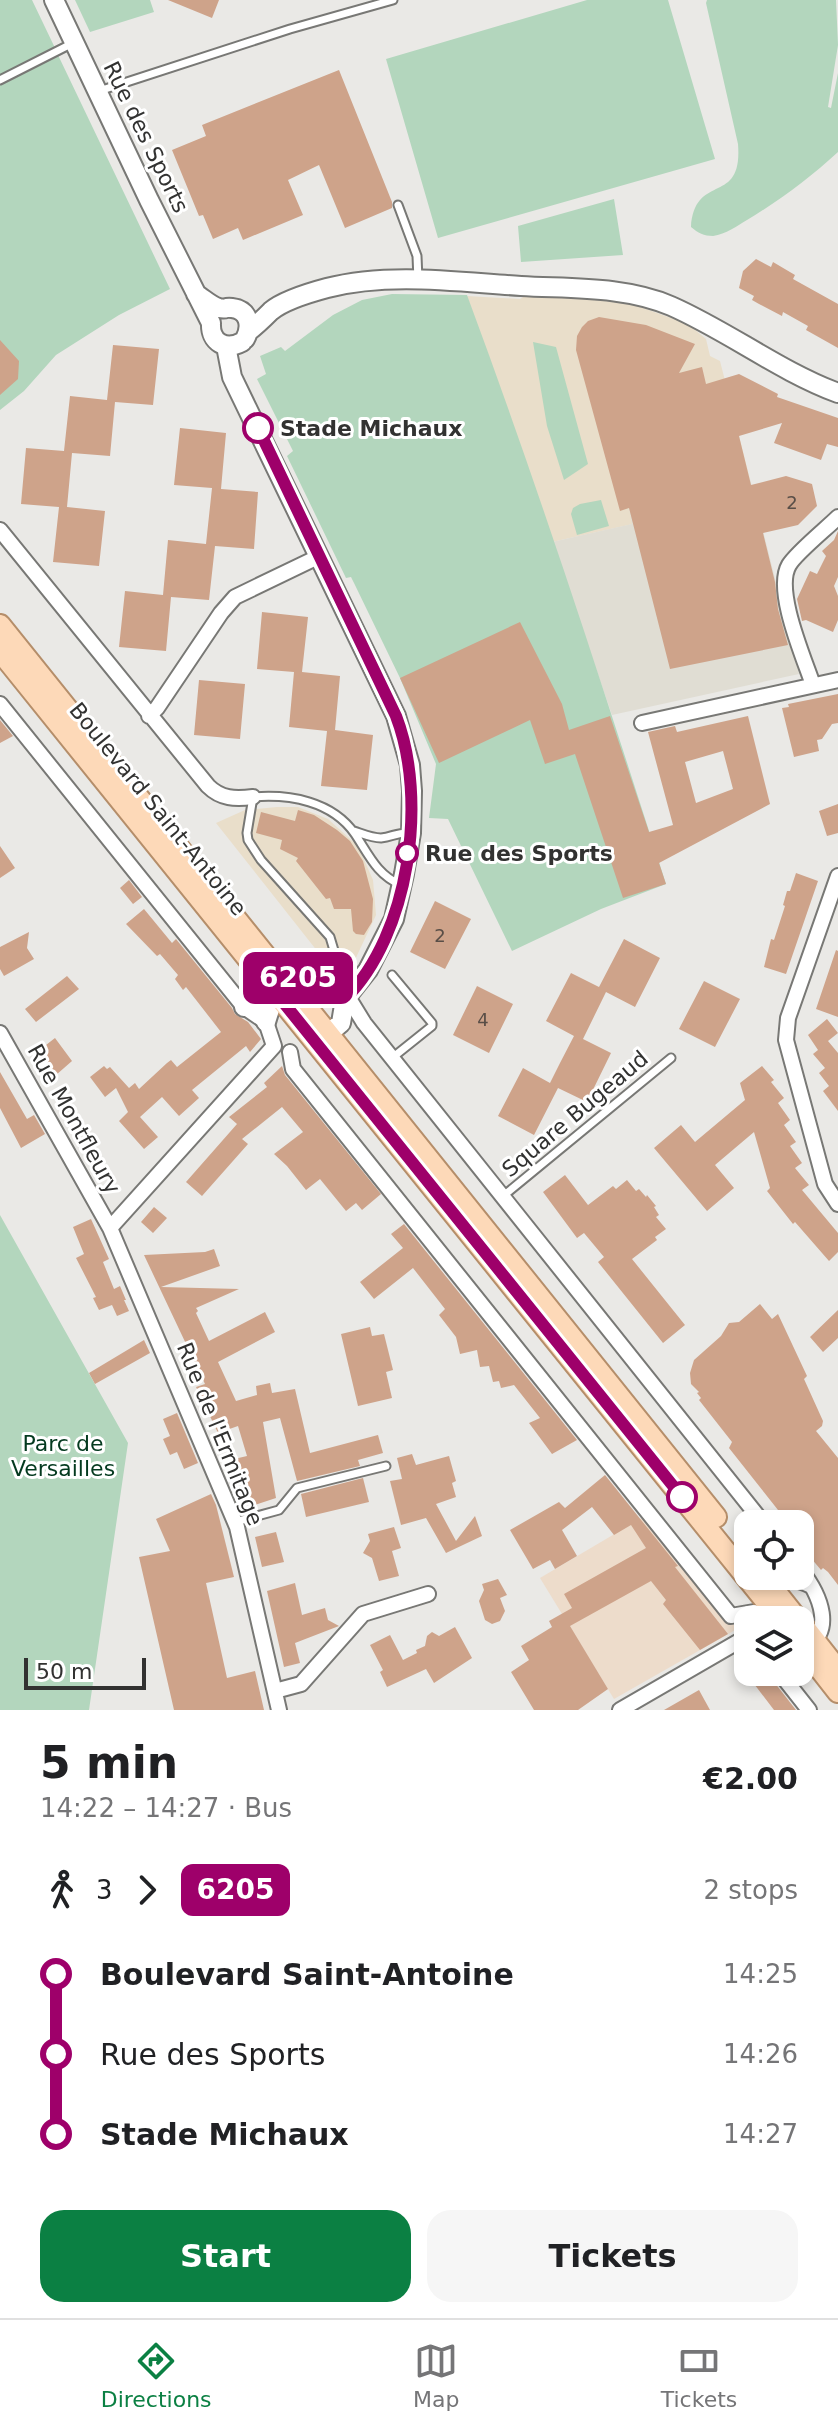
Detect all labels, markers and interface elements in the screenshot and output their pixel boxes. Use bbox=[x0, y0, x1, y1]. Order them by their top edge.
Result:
street label: Rue des Sports bbox=[99, 57, 193, 217]
marker: Stade Michaux bbox=[243, 413, 273, 443]
place label: Stade Michaux bbox=[280, 416, 462, 441]
house number: 2 bbox=[786, 492, 798, 513]
street label: Boulevard Saint-Antoine bbox=[64, 698, 252, 920]
place label: Rue des Sports bbox=[425, 841, 613, 866]
marker: Rue des Sports bbox=[396, 842, 418, 864]
house number: 2 bbox=[434, 925, 446, 946]
line badge: 6205 bbox=[242, 952, 354, 1004]
text: 6205 bbox=[259, 961, 337, 994]
house number: 4 bbox=[477, 1009, 489, 1030]
street label: Rue Montfleury bbox=[23, 1040, 125, 1198]
street label: Square Bugeaud bbox=[497, 1046, 653, 1182]
street label: Rue de l'Ermitage bbox=[172, 1339, 268, 1529]
park label: Parc de Versailles bbox=[11, 1431, 115, 1481]
unlabelled marker bbox=[667, 1482, 697, 1512]
map controls bbox=[734, 1510, 814, 1686]
button: locate bbox=[734, 1510, 814, 1590]
button: layers bbox=[734, 1606, 814, 1686]
scale bar bbox=[24, 1654, 146, 1690]
text: 50 m bbox=[36, 1659, 92, 1684]
text: 5 min bbox=[40, 1737, 178, 1788]
text: €2.00 bbox=[703, 1761, 798, 1796]
text: 14:22 – 14:27 · Bus bbox=[40, 1793, 292, 1823]
icon: walk bbox=[40, 1868, 84, 1912]
icon: forward bbox=[125, 1868, 169, 1912]
text: 6205 bbox=[197, 1873, 274, 1906]
text: 3 bbox=[96, 1875, 113, 1905]
text: 2 stops bbox=[703, 1875, 798, 1905]
text: Boulevard Saint-Antoine bbox=[100, 1957, 514, 1992]
text: 14:25 bbox=[723, 1959, 798, 1989]
text: Rue des Sports bbox=[100, 2037, 325, 2072]
text: 14:26 bbox=[723, 2039, 798, 2069]
text: Stade Michaux bbox=[100, 2117, 349, 2152]
text: 14:27 bbox=[723, 2119, 798, 2149]
button: Start bbox=[40, 2210, 411, 2302]
button: Tickets bbox=[427, 2210, 798, 2302]
tab: Directions bbox=[101, 2339, 212, 2412]
tab: Map bbox=[413, 2339, 459, 2412]
tab: Tickets bbox=[661, 2339, 737, 2412]

